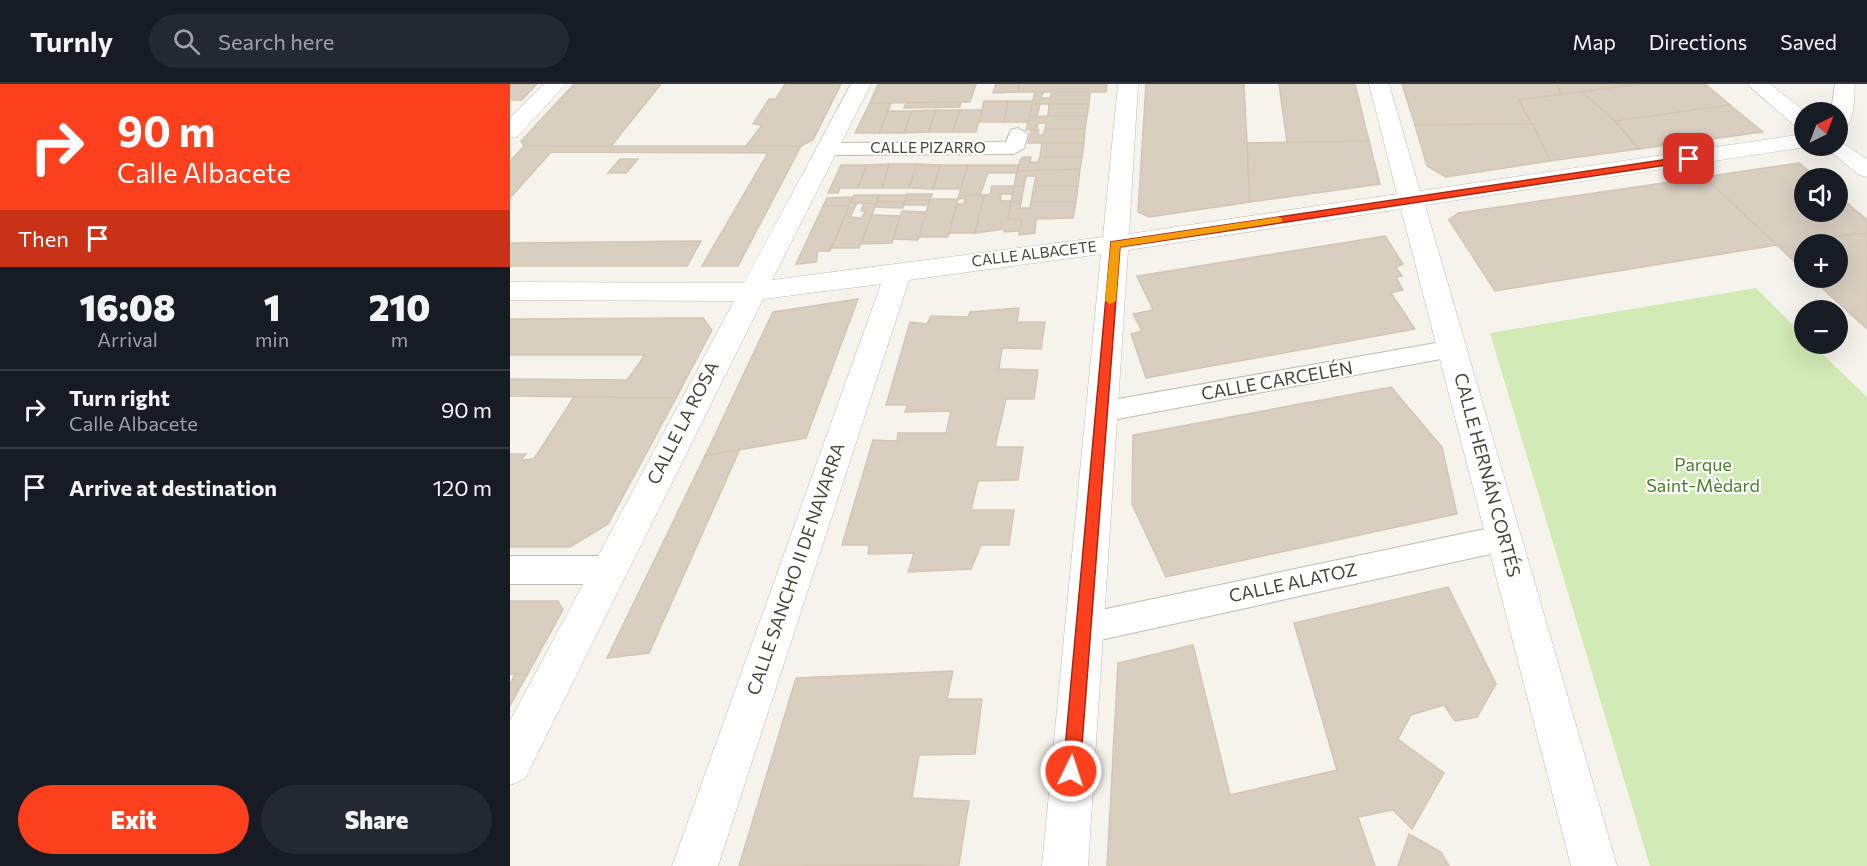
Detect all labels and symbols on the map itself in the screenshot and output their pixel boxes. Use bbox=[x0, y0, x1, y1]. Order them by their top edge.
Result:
north arrow bbox=[1794, 102, 1848, 156]
pin bbox=[1663, 133, 1714, 184]
street label: CALLE PIZARRO bbox=[870, 138, 986, 156]
street label: CALLE ALBACETE bbox=[970, 236, 1097, 270]
street label: CALLE CARCELÉN bbox=[1199, 356, 1354, 404]
street label: CALLE LA ROSA bbox=[642, 357, 723, 488]
street label: CALLE HERNÁN CORTÉS bbox=[1450, 370, 1526, 579]
street label: CALLE SANCHO II DE NAVARRA bbox=[741, 440, 849, 698]
park label: Parque Saint-Mèdard bbox=[1646, 453, 1760, 496]
street label: CALLE ALATOZ bbox=[1227, 558, 1359, 606]
position arrow bbox=[1039, 739, 1103, 803]

